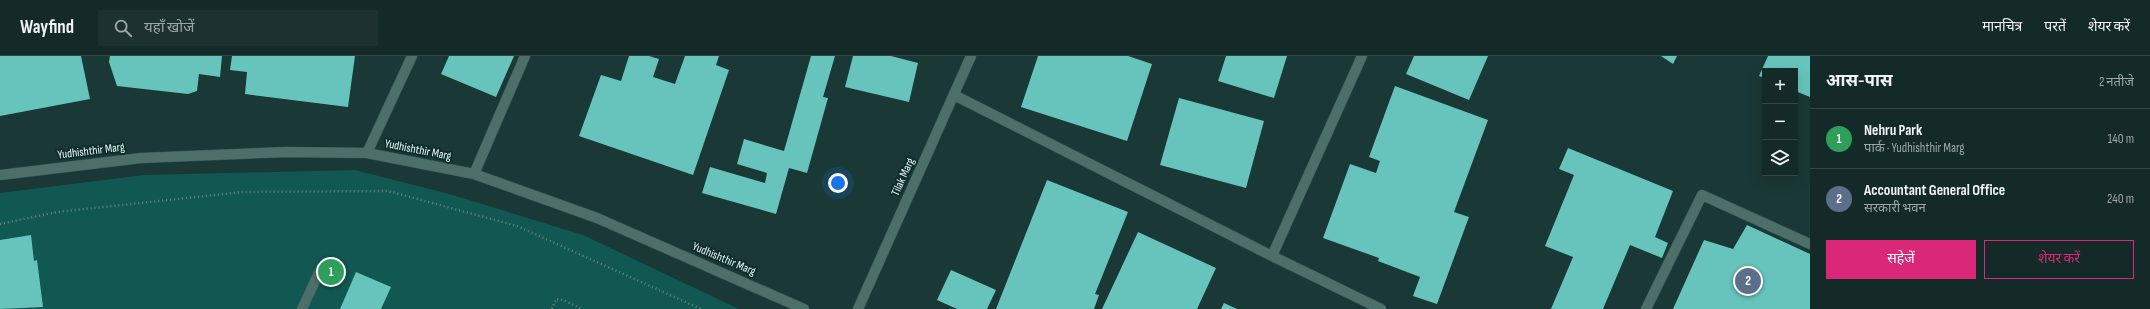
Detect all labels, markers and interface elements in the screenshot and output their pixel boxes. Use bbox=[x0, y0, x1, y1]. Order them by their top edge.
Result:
search box bbox=[98, 10, 378, 46]
text: Wayfind bbox=[20, 16, 74, 39]
icon: search bbox=[112, 17, 134, 39]
text: यहाँ खोजें bbox=[144, 18, 194, 37]
text: मानचित्र bbox=[1982, 18, 2022, 35]
text: परतें bbox=[2044, 18, 2066, 35]
text: शेयर करें bbox=[2088, 18, 2130, 35]
map controls bbox=[1762, 68, 1798, 176]
button: + bbox=[1762, 68, 1798, 104]
text: आस-पास bbox=[1826, 71, 1893, 91]
text: 2 नतीजे bbox=[2099, 74, 2134, 90]
button: − bbox=[1762, 104, 1798, 140]
text: Nehru Park bbox=[1864, 121, 1922, 140]
text: 1 bbox=[1836, 131, 1842, 147]
text: 140 m bbox=[2108, 131, 2134, 147]
street label: Yudhishthir Marg bbox=[383, 136, 453, 164]
street label: Yudhishthir Marg bbox=[57, 139, 126, 163]
button: layers bbox=[1762, 140, 1798, 176]
text: पार्क · Yudhishthir Marg bbox=[1864, 140, 1965, 156]
street label: Tilak Marg bbox=[888, 155, 918, 198]
your location bbox=[828, 173, 848, 193]
text: Accountant General Office bbox=[1864, 181, 2005, 200]
text: 2 bbox=[1836, 191, 1842, 207]
text: 240 m bbox=[2107, 191, 2134, 207]
text: सरकारी भवन bbox=[1864, 200, 1926, 216]
street label: Yudhishthir Marg bbox=[690, 239, 758, 279]
button: सहेजें bbox=[1826, 240, 1976, 279]
button: शेयर करें bbox=[1984, 240, 2134, 279]
pin: 1 bbox=[318, 257, 344, 287]
pin: 2 bbox=[1735, 266, 1761, 296]

